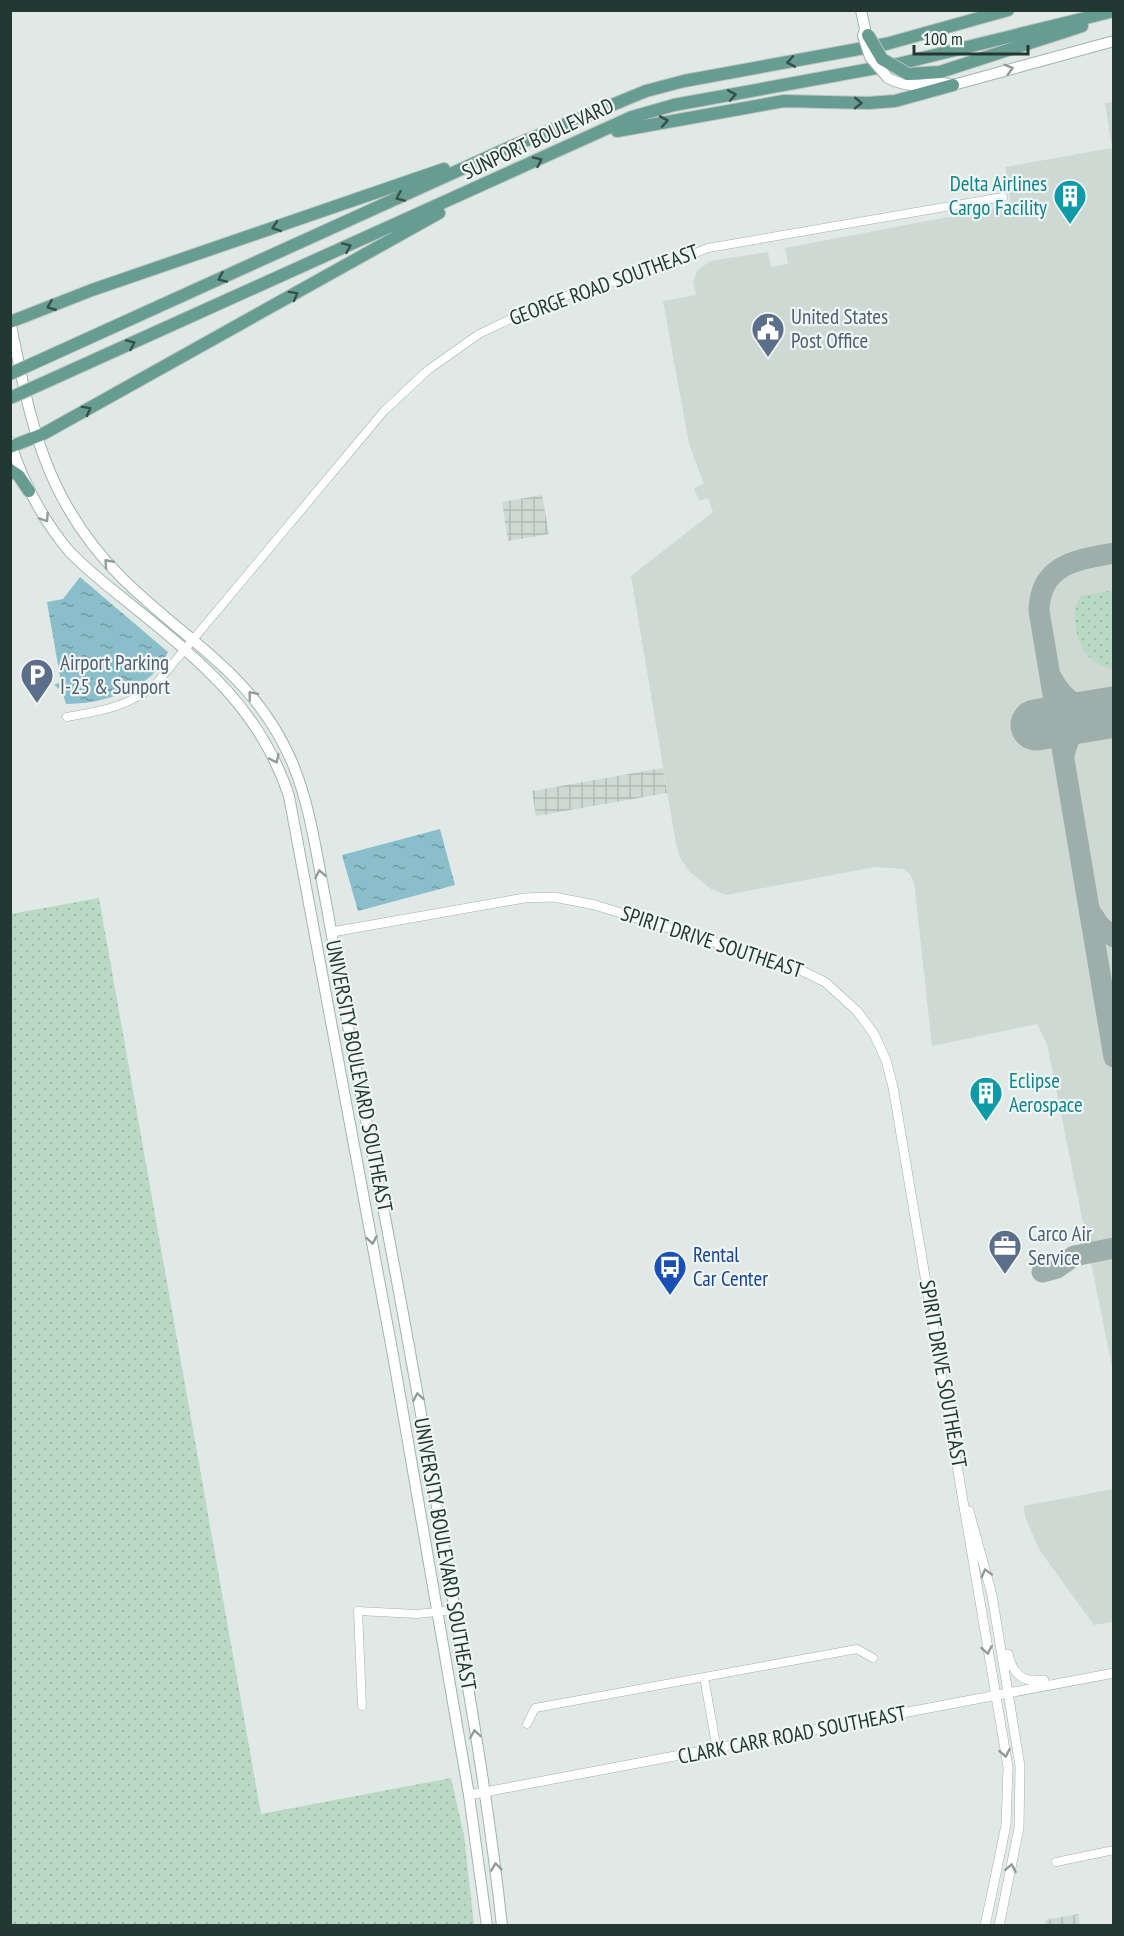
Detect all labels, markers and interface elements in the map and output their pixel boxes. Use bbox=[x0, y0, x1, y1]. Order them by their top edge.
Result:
scale bar bbox=[914, 18, 1028, 56]
text: 100 m bbox=[923, 27, 963, 50]
one-way arrow bbox=[786, 55, 796, 68]
one-way arrow bbox=[1003, 64, 1014, 76]
one-way arrow bbox=[727, 89, 737, 102]
street label: SUNPORT BOULEVARD bbox=[458, 92, 618, 185]
one-way arrow bbox=[853, 97, 862, 109]
one-way arrow bbox=[660, 115, 669, 127]
one-way arrow bbox=[532, 156, 543, 168]
place label: Delta Airlines Cargo Facility bbox=[949, 170, 1047, 221]
building icon: Delta Airlines Cargo Facility bbox=[1052, 178, 1088, 225]
one-way arrow bbox=[395, 190, 406, 202]
one-way arrow bbox=[271, 219, 282, 232]
street label: GEORGE ROAD SOUTHEAST bbox=[505, 238, 703, 331]
one-way arrow bbox=[341, 242, 352, 254]
one-way arrow bbox=[218, 270, 229, 282]
one-way arrow bbox=[288, 291, 299, 302]
one-way arrow bbox=[46, 299, 57, 311]
place label: United States Post Office bbox=[791, 303, 888, 354]
public building icon: United States Post Office bbox=[750, 311, 786, 358]
one-way arrow bbox=[124, 339, 135, 351]
one-way arrow bbox=[81, 406, 91, 417]
one-way arrow bbox=[38, 512, 49, 523]
one-way arrow bbox=[104, 559, 115, 570]
place label: Airport Parking I-25 & Sunport bbox=[60, 649, 170, 700]
parking icon: Airport Parking I-25 & Sunport bbox=[19, 657, 55, 704]
one-way arrow bbox=[248, 691, 259, 702]
one-way arrow bbox=[268, 753, 280, 764]
one-way arrow bbox=[315, 870, 327, 879]
street label: SPIRIT DRIVE SOUTHEAST bbox=[618, 899, 807, 984]
street label: UNIVERSITY BOULEVARD SOUTHEAST bbox=[320, 938, 399, 1215]
place label: Eclipse Aerospace bbox=[1009, 1067, 1083, 1118]
building icon: Eclipse Aerospace bbox=[968, 1075, 1004, 1122]
place label: Carco Air Service bbox=[1028, 1220, 1092, 1271]
office icon: Carco Air Service bbox=[987, 1228, 1023, 1275]
one-way arrow bbox=[365, 1235, 378, 1245]
place label: Rental Car Center bbox=[693, 1241, 768, 1292]
bus stop icon: Rental Car Center bbox=[652, 1249, 688, 1296]
street label: SPIRIT DRIVE SOUTHEAST bbox=[914, 1278, 973, 1470]
one-way arrow bbox=[412, 1392, 425, 1402]
street label: UNIVERSITY BOULEVARD SOUTHEAST bbox=[408, 1416, 483, 1693]
one-way arrow bbox=[981, 1569, 994, 1579]
one-way arrow bbox=[980, 1645, 993, 1655]
street label: CLARK CARR ROAD SOUTHEAST bbox=[676, 1699, 909, 1770]
one-way arrow bbox=[470, 1729, 482, 1739]
one-way arrow bbox=[999, 1748, 1011, 1757]
one-way arrow bbox=[490, 1863, 502, 1872]
one-way arrow bbox=[1004, 1863, 1017, 1873]

